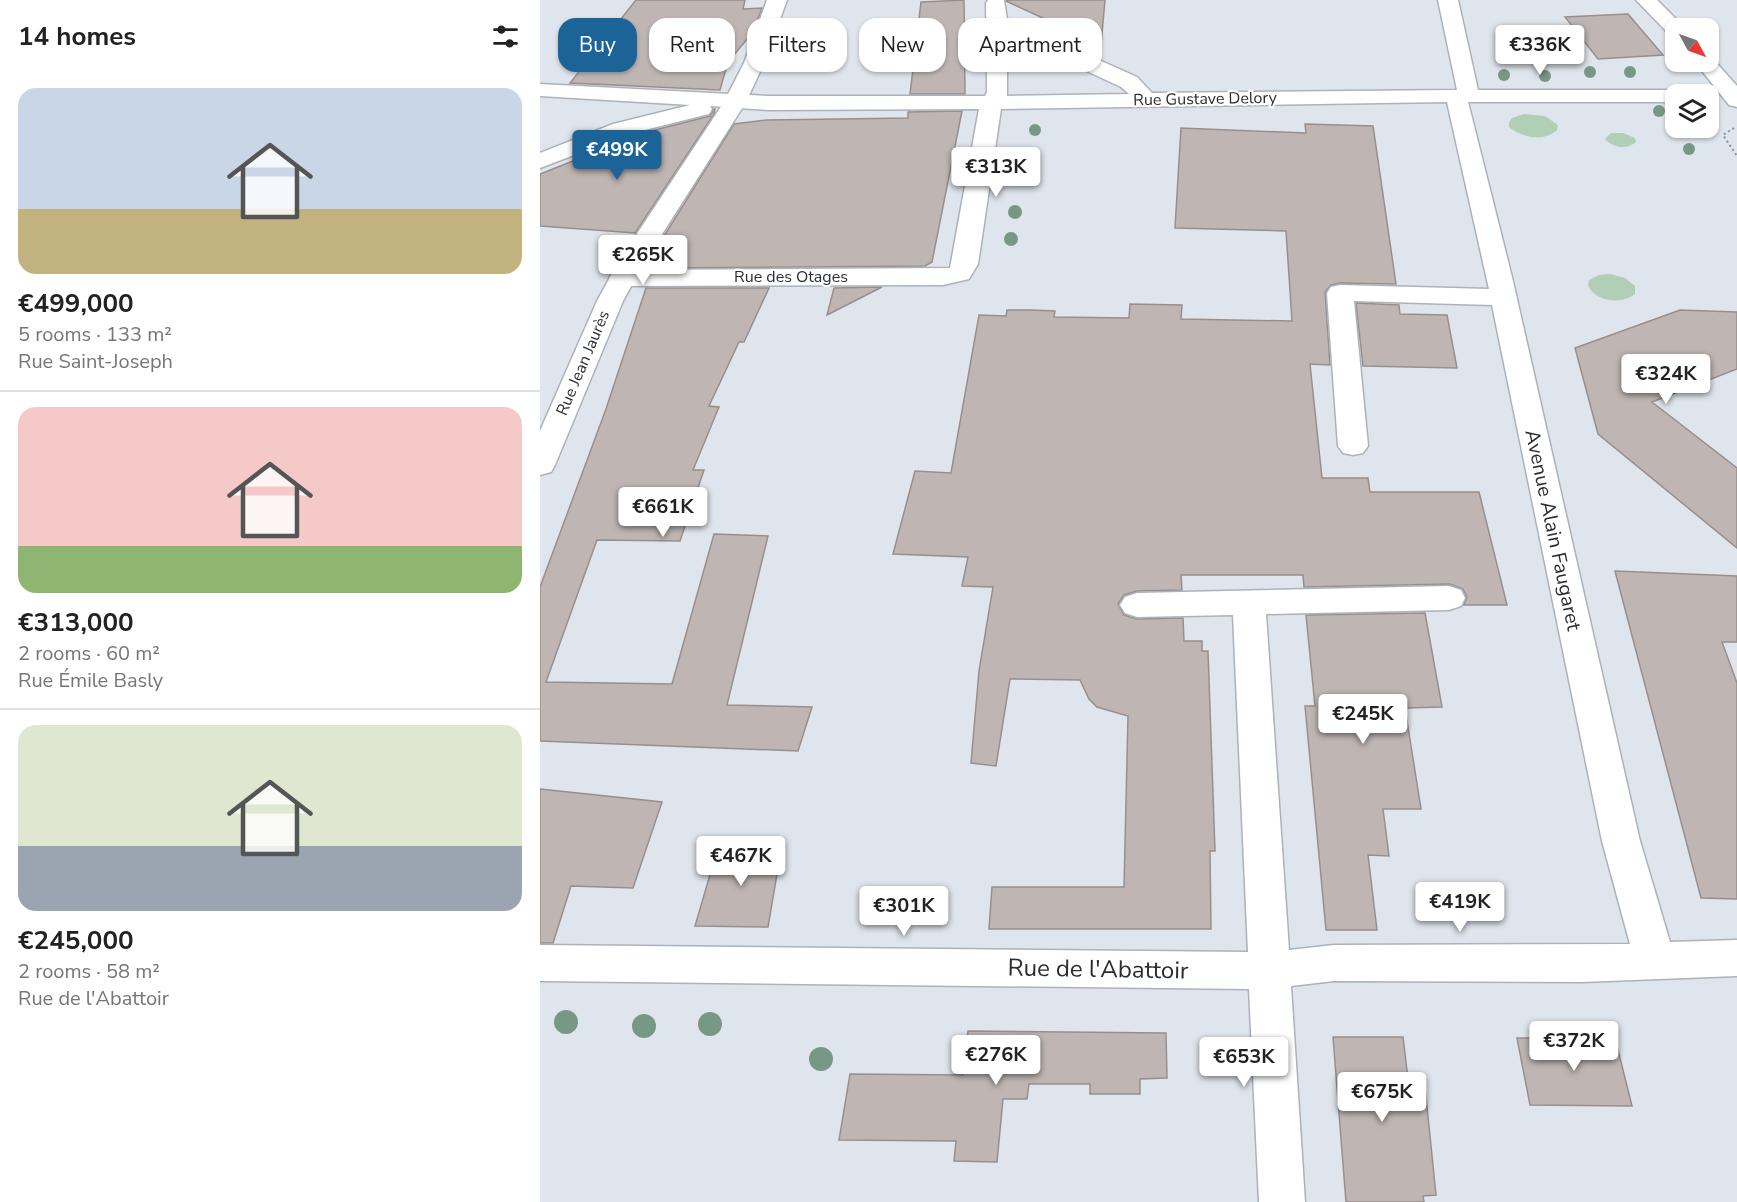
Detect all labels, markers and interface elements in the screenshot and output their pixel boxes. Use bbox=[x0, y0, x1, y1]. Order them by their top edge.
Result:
chip: Buy bbox=[558, 18, 637, 72]
chip: Rent bbox=[649, 18, 735, 72]
chip: Filters bbox=[747, 18, 847, 72]
chip: New bbox=[859, 18, 946, 72]
chip: Apartment bbox=[958, 18, 1102, 72]
north arrow bbox=[1665, 18, 1719, 72]
map controls bbox=[1665, 18, 1719, 138]
text: 14 homes bbox=[18, 19, 136, 54]
icon: filters bbox=[489, 20, 522, 53]
pin: €336K bbox=[1498, 25, 1582, 76]
text: €336K bbox=[1509, 31, 1571, 58]
button: layers bbox=[1665, 84, 1719, 138]
street label: Rue Gustave Delory bbox=[1133, 87, 1278, 111]
icon: home bbox=[216, 127, 324, 235]
pin: €499K bbox=[575, 130, 659, 181]
text: €499K bbox=[586, 136, 648, 163]
pin: €313K bbox=[954, 147, 1038, 198]
text: €313K bbox=[965, 153, 1027, 180]
pin: €265K bbox=[601, 235, 685, 286]
text: €265K bbox=[612, 241, 674, 268]
street label: Rue des Otages bbox=[734, 266, 848, 288]
text: €499,000 bbox=[18, 286, 134, 321]
street label: Rue Jean Jaurès bbox=[551, 307, 615, 419]
text: 5 rooms · 133 m² bbox=[18, 321, 172, 348]
text: Rue Saint-Joseph bbox=[18, 348, 173, 375]
pin: €324K bbox=[1624, 354, 1708, 405]
text: €324K bbox=[1635, 360, 1697, 387]
street label: Avenue Alain Faugaret bbox=[1519, 427, 1588, 634]
icon: home bbox=[216, 446, 324, 554]
pin: €661K bbox=[621, 487, 705, 538]
text: €661K bbox=[632, 493, 694, 520]
text: €313,000 bbox=[18, 605, 134, 640]
text: 2 rooms · 60 m² bbox=[18, 640, 160, 667]
text: Rue Émile Basly bbox=[18, 667, 163, 694]
pin: €245K bbox=[1321, 694, 1405, 745]
text: €245K bbox=[1332, 700, 1394, 727]
icon: home bbox=[216, 764, 324, 872]
pin: €467K bbox=[699, 836, 783, 887]
text: €467K bbox=[710, 842, 772, 869]
pin: €419K bbox=[1418, 882, 1502, 933]
pin: €301K bbox=[862, 886, 946, 937]
text: €419K bbox=[1429, 888, 1491, 915]
text: €301K bbox=[873, 892, 935, 919]
text: €245,000 bbox=[18, 923, 134, 958]
street label: Rue de l'Abattoir bbox=[1007, 951, 1189, 987]
text: 2 rooms · 58 m² bbox=[18, 958, 160, 985]
text: Rue de l'Abattoir bbox=[18, 985, 169, 1012]
pin: €372K bbox=[1532, 1021, 1616, 1072]
text: €372K bbox=[1543, 1027, 1605, 1054]
pin: €276K bbox=[954, 1035, 1038, 1086]
pin: €653K bbox=[1202, 1037, 1286, 1088]
text: €276K bbox=[965, 1041, 1027, 1068]
text: €653K bbox=[1213, 1043, 1275, 1070]
pin: €675K bbox=[1340, 1072, 1424, 1123]
text: €675K bbox=[1351, 1078, 1413, 1105]

